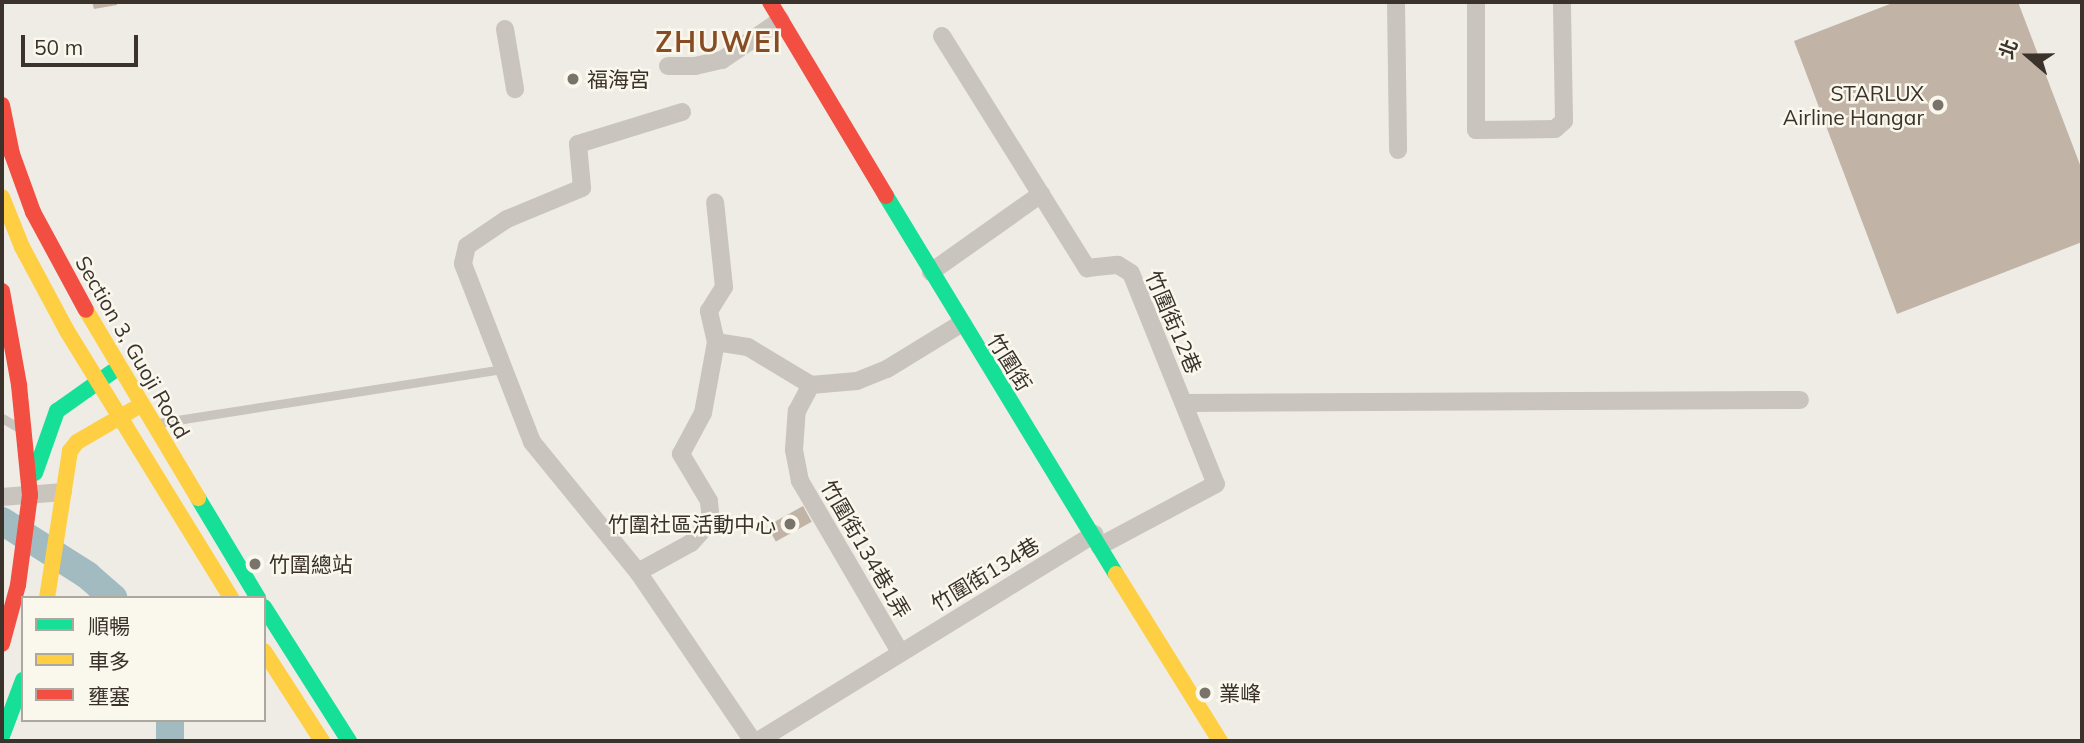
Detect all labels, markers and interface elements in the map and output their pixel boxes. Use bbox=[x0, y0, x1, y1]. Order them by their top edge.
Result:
scale bar bbox=[24, 21, 142, 65]
north arrow bbox=[1993, 21, 2063, 91]
district label: ZHUWEI bbox=[656, 25, 782, 59]
text: 50 m bbox=[34, 34, 83, 60]
text: 北 bbox=[1994, 36, 2023, 62]
place label: 福海宮 bbox=[587, 66, 650, 92]
marker: 福海宮 bbox=[565, 71, 581, 87]
place label: STARLUX Airline Hangar bbox=[1783, 80, 1924, 130]
marker: STARLUX Airline Hangar bbox=[1930, 97, 1946, 113]
street label: Section 3, Guoji Road bbox=[71, 251, 195, 443]
street label: 竹圍街12巷 bbox=[1141, 267, 1207, 377]
street label: 竹圍街 bbox=[983, 329, 1037, 395]
street label: 竹圍街134巷1弄 bbox=[816, 475, 916, 623]
place label: 竹圍社區活動中心 bbox=[608, 511, 776, 537]
marker: 竹圍社區活動中心 bbox=[782, 516, 798, 532]
street label: 竹圍街134巷 bbox=[926, 532, 1044, 616]
place label: 竹圍總站 bbox=[269, 551, 353, 577]
marker: 竹圍總站 bbox=[247, 556, 263, 572]
legend bbox=[21, 596, 266, 722]
text: 順暢 bbox=[88, 613, 130, 639]
text: 車多 bbox=[88, 648, 130, 674]
place label: 業峰 bbox=[1219, 680, 1261, 706]
text: 壅塞 bbox=[88, 683, 130, 709]
marker: 業峰 bbox=[1197, 685, 1213, 701]

